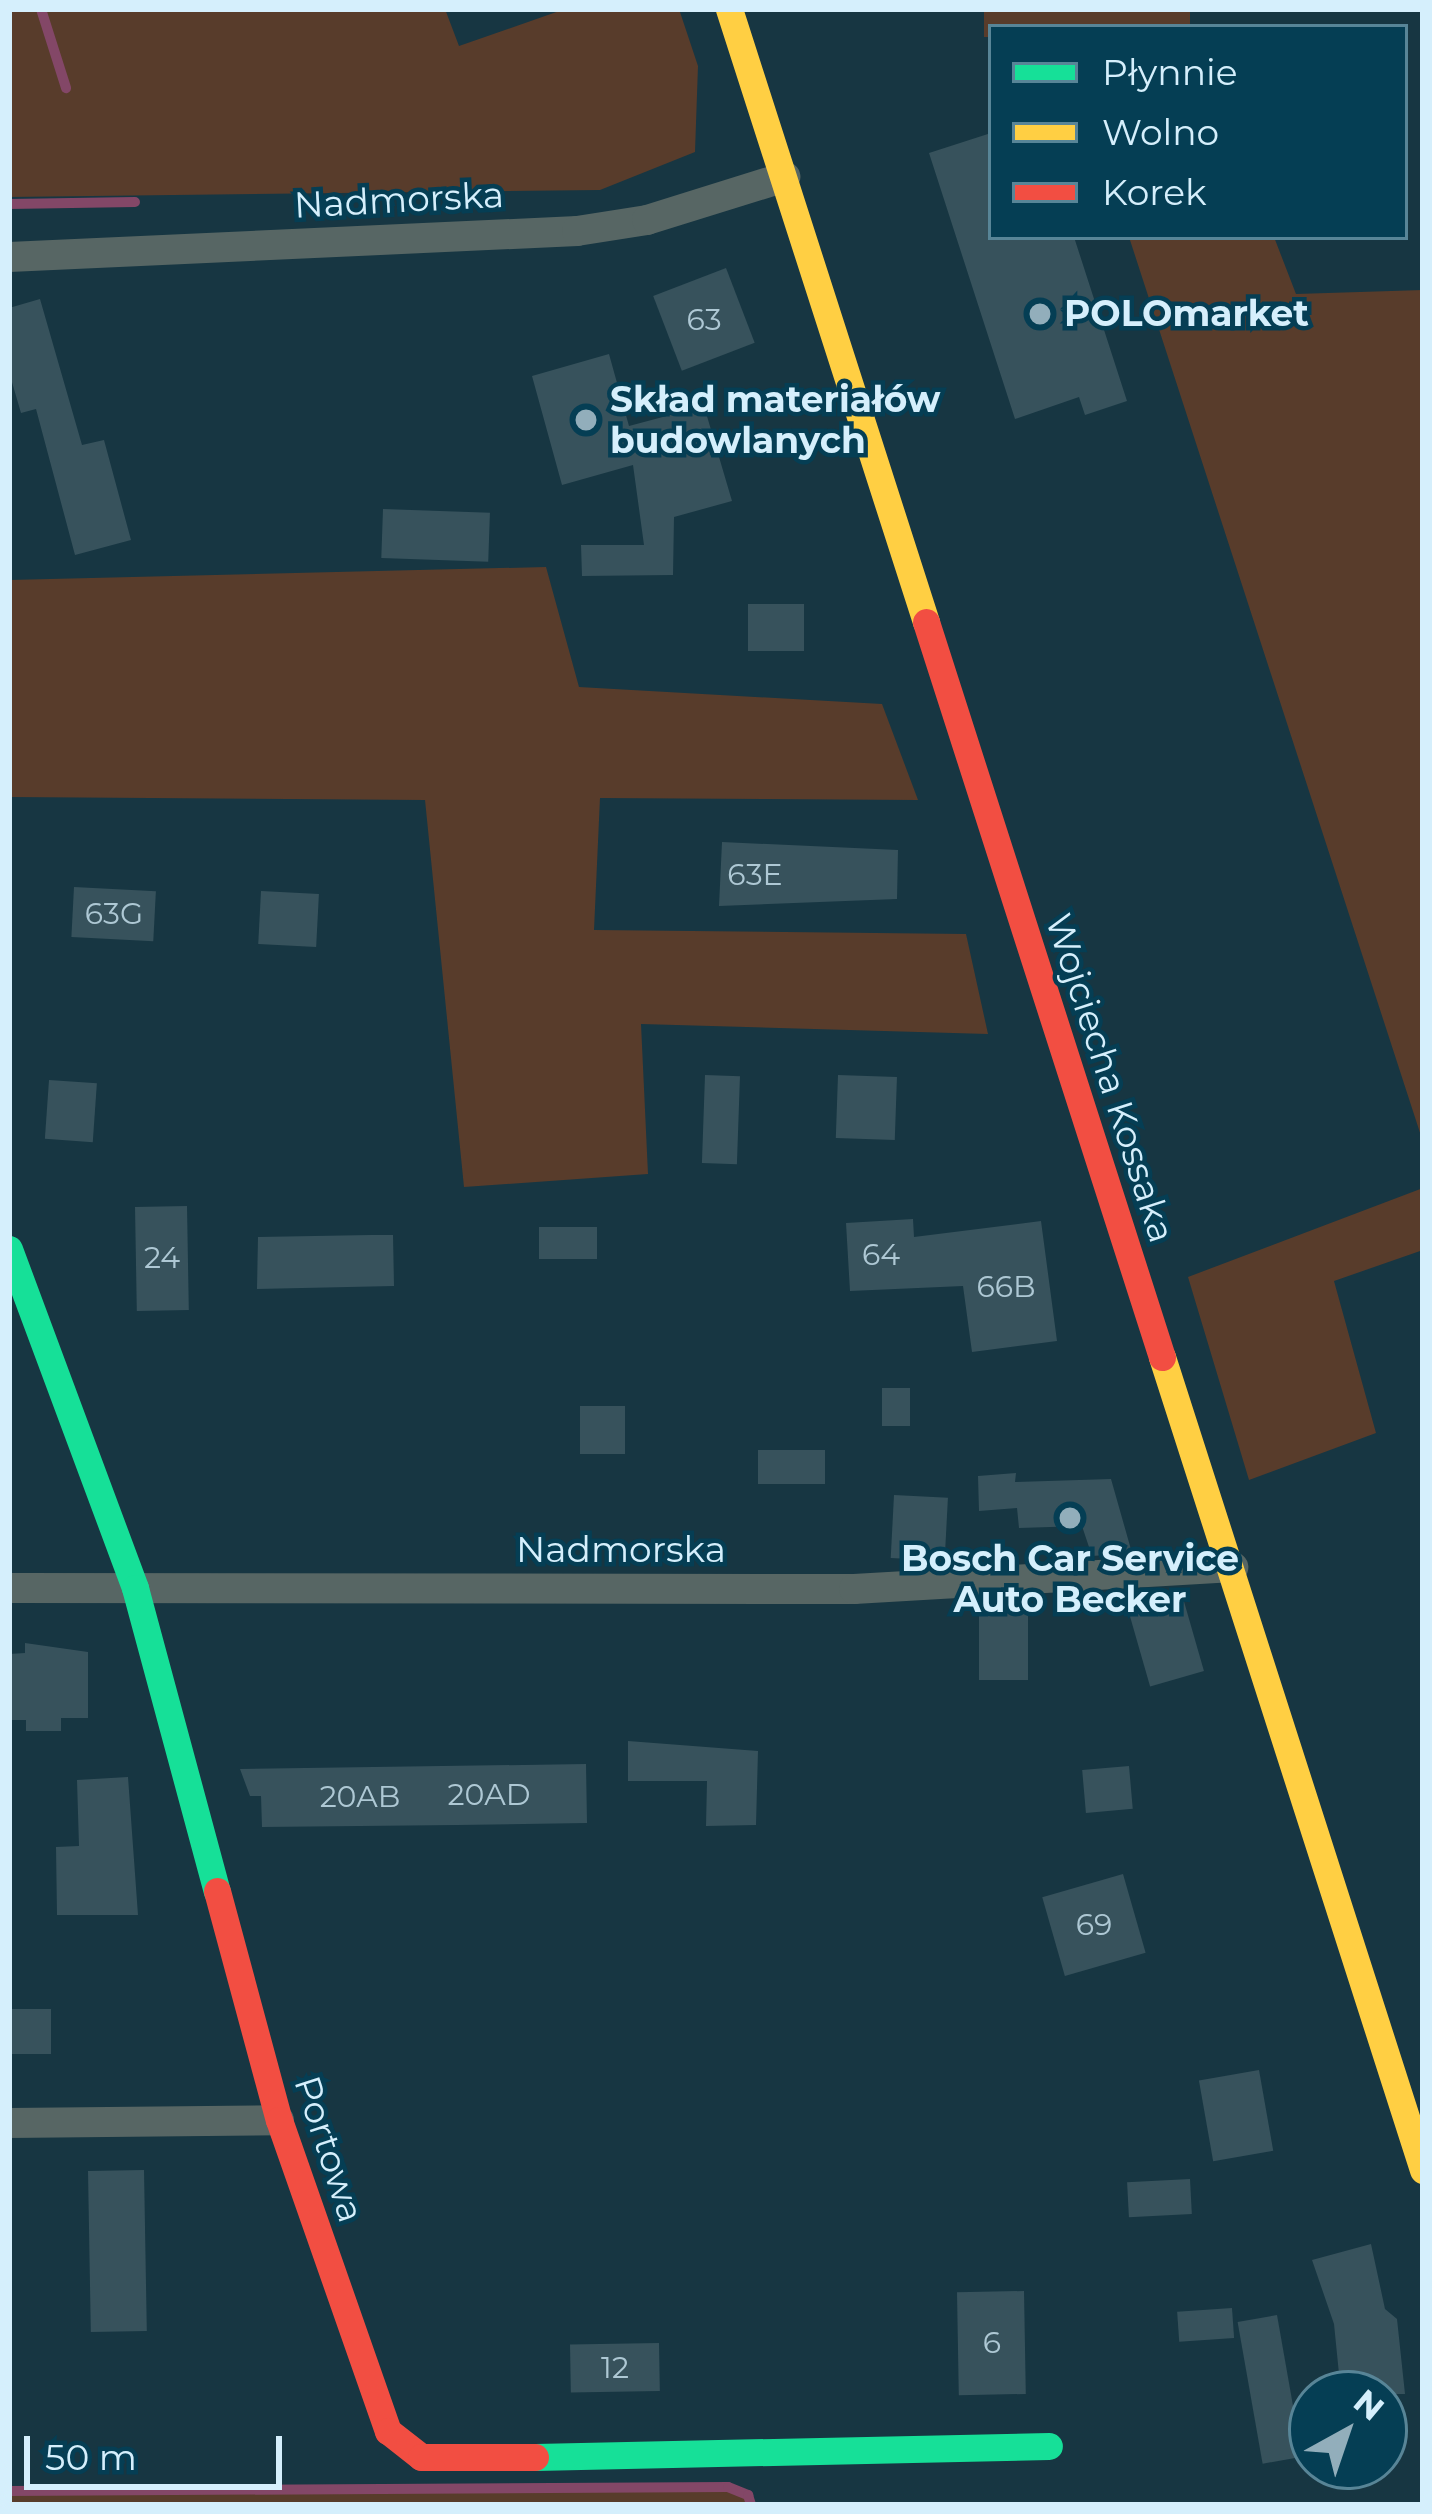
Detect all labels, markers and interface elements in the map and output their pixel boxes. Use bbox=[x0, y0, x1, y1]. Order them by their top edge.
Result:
legend bbox=[988, 24, 1408, 240]
text: Płynnie bbox=[1102, 50, 1237, 94]
text: Wolno bbox=[1102, 110, 1219, 154]
text: Korek bbox=[1102, 170, 1207, 214]
street label: Nadmorska bbox=[293, 173, 505, 227]
place label: POLOmarket bbox=[1064, 292, 1309, 336]
marker: POLOmarket bbox=[1027, 301, 1053, 327]
house number: 63 bbox=[686, 302, 722, 338]
place label: Skład materiałów budowlanych bbox=[610, 377, 940, 462]
marker: Skład materiałów budowlanych bbox=[573, 407, 599, 433]
house number: 63E bbox=[727, 857, 783, 893]
house number: 63G bbox=[85, 896, 143, 932]
street label: Wojciecha Kossaka bbox=[1036, 908, 1184, 1248]
house number: 64 bbox=[862, 1237, 900, 1273]
house number: 24 bbox=[144, 1240, 180, 1276]
house number: 66B bbox=[976, 1269, 1036, 1305]
marker: Bosch Car Service Auto Becker bbox=[1057, 1505, 1083, 1531]
street label: Nadmorska bbox=[516, 1528, 726, 1572]
place label: Bosch Car Service Auto Becker bbox=[901, 1536, 1239, 1621]
house number: 20AD bbox=[448, 1777, 530, 1813]
house number: 20AB bbox=[320, 1779, 400, 1815]
house number: 69 bbox=[1076, 1907, 1112, 1943]
street label: Portowa bbox=[285, 2070, 373, 2228]
house number: 6 bbox=[983, 2325, 1001, 2361]
house number: 12 bbox=[601, 2350, 629, 2386]
north arrow bbox=[1288, 2370, 1408, 2490]
text: N bbox=[1346, 2381, 1392, 2429]
scale bar bbox=[30, 2412, 288, 2486]
text: 50 m bbox=[45, 2435, 137, 2479]

